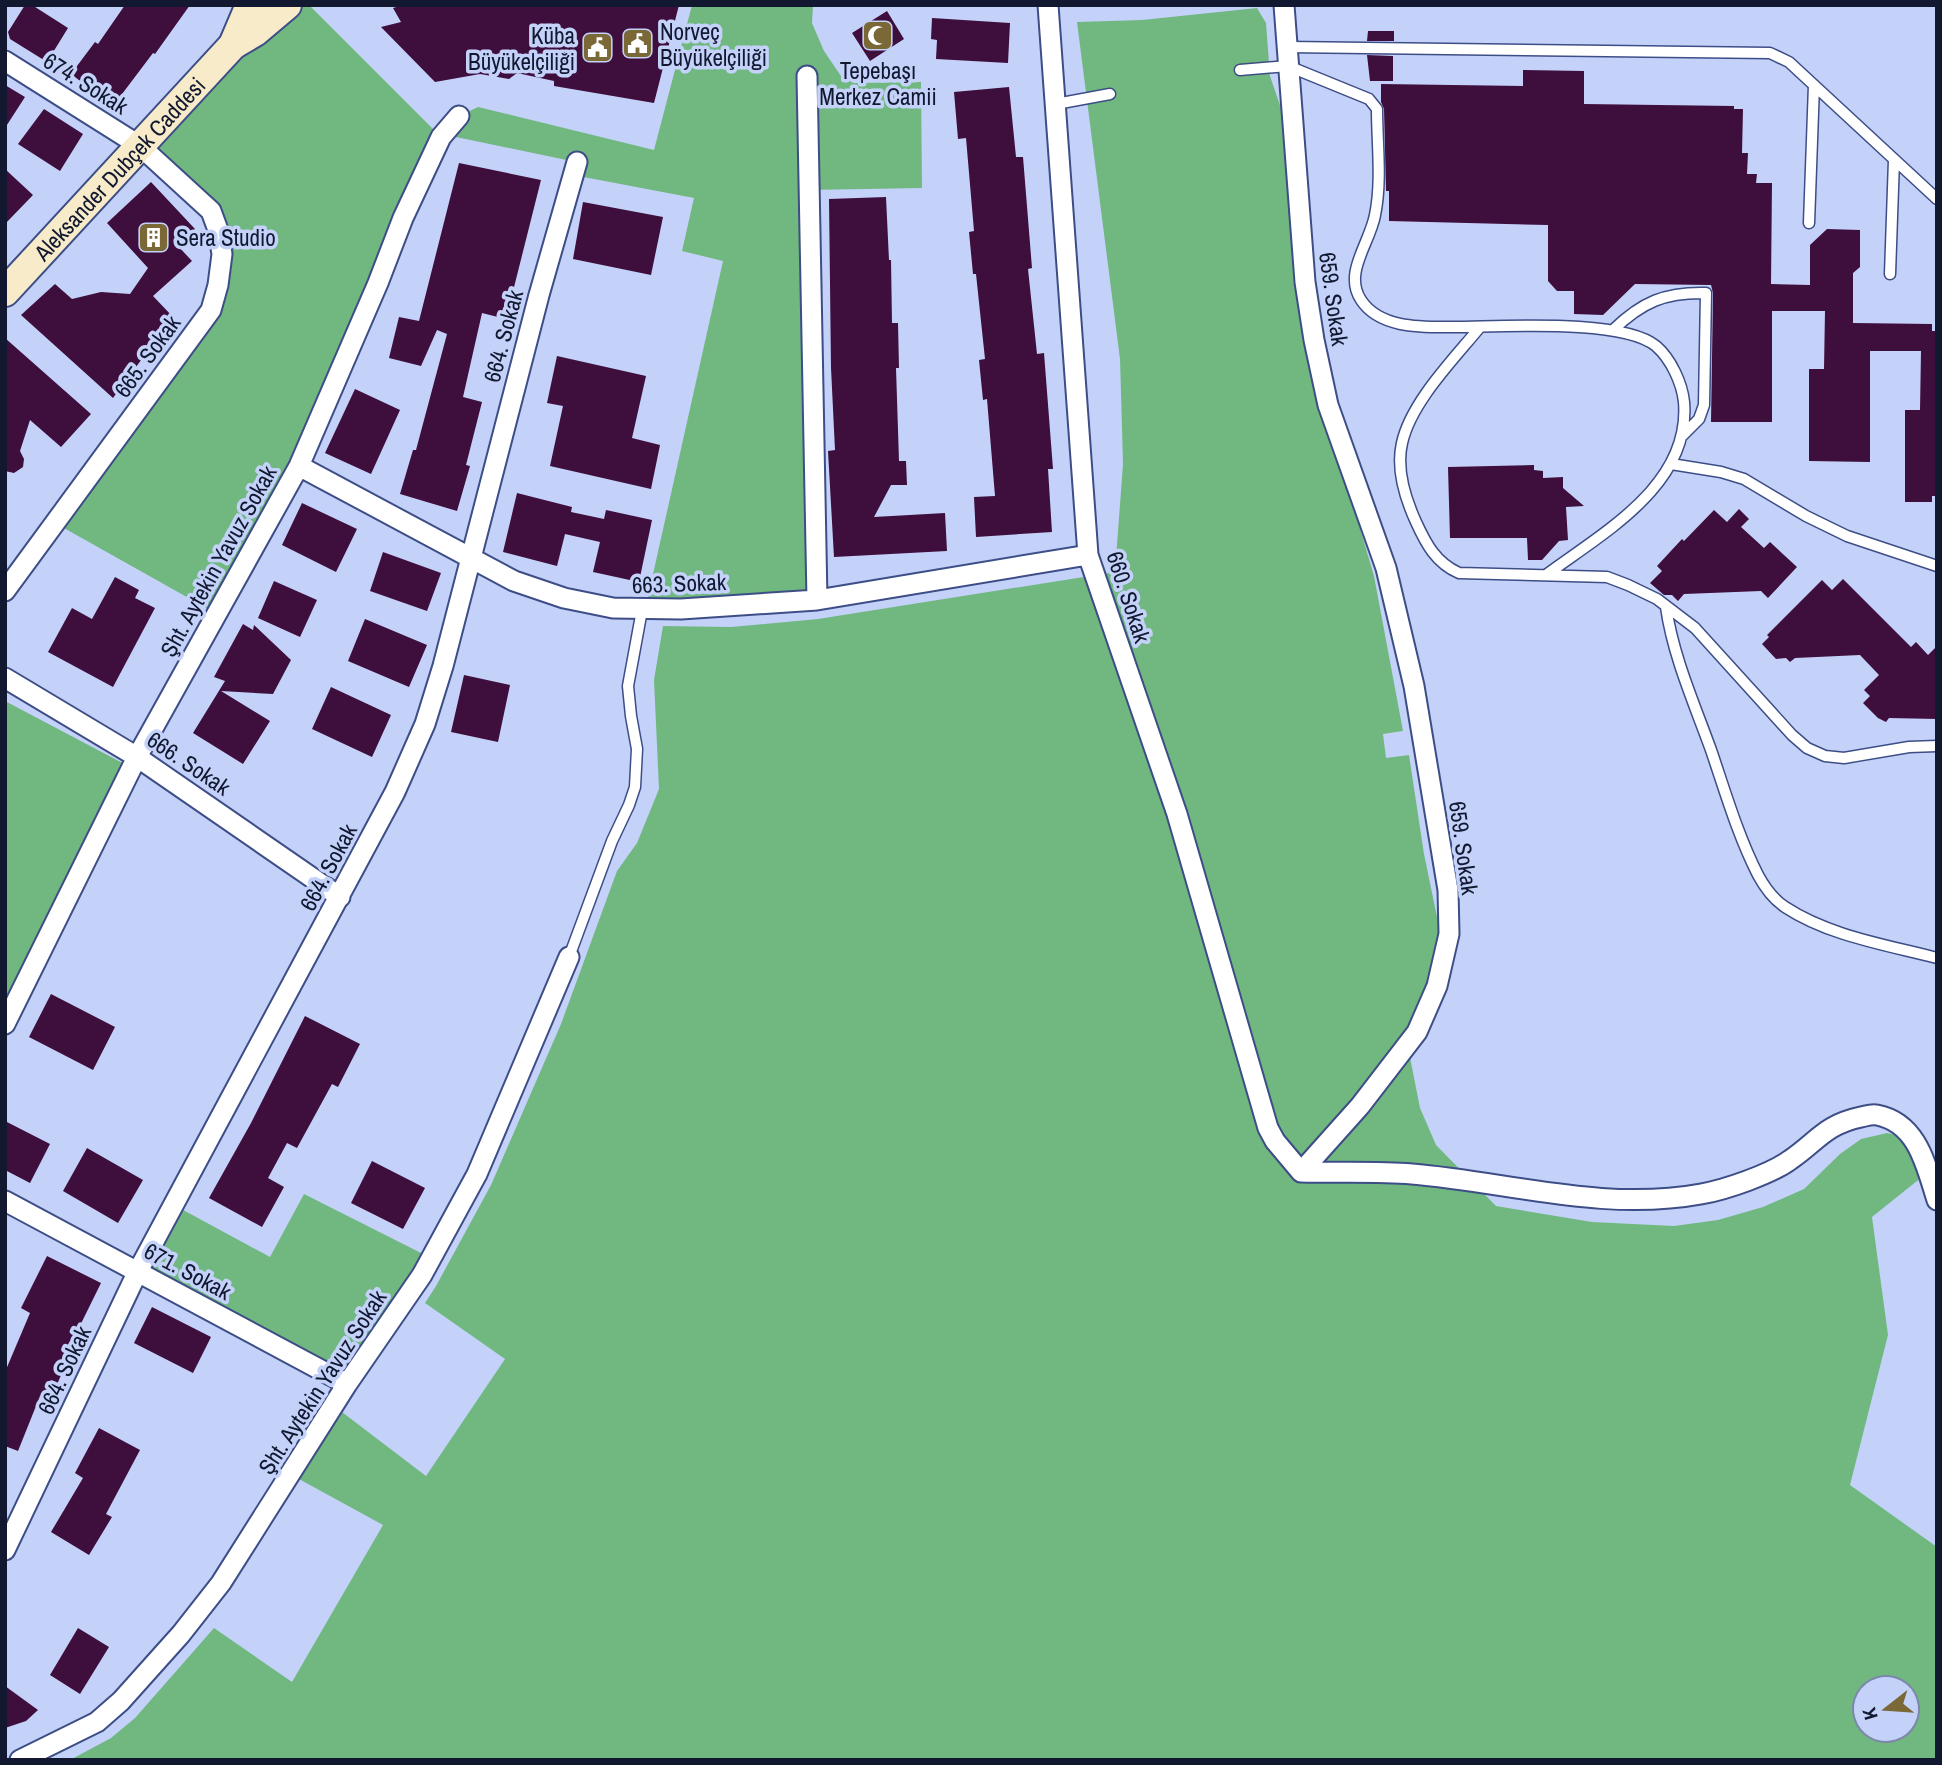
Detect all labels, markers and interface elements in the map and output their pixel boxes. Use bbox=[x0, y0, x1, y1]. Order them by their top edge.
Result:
place label: Norveç Büyükelçiliği bbox=[660, 16, 767, 73]
mosque icon: Tepebaşı Merkez Camii bbox=[861, 19, 895, 53]
place label: Küba Büyükelçiliği bbox=[468, 20, 576, 77]
public building icon: Norveç Büyükelçiliği bbox=[620, 27, 654, 61]
public building icon: Küba Büyükelçiliği bbox=[581, 31, 615, 65]
street label: 674. Sokak bbox=[38, 45, 135, 121]
place label: Tepebaşı Merkez Camii bbox=[819, 55, 937, 112]
street label: Aleksander Dubçek Caddesi bbox=[26, 70, 211, 268]
building icon: Sera Studio bbox=[136, 220, 170, 254]
place label: Sera Studio bbox=[176, 222, 276, 253]
street label: 659. Sokak bbox=[1312, 250, 1356, 348]
street label: 664. Sokak bbox=[476, 286, 530, 386]
street label: 665. Sokak bbox=[107, 308, 188, 403]
street label: Şht. Aytekin Yavuz Sokak bbox=[153, 459, 284, 662]
street label: 660. Sokak bbox=[1100, 547, 1158, 647]
street label: 663. Sokak bbox=[631, 566, 727, 600]
street label: 666. Sokak bbox=[141, 724, 237, 803]
street label: 659. Sokak bbox=[1442, 799, 1486, 897]
street label: 664. Sokak bbox=[292, 818, 364, 916]
street label: 671. Sokak bbox=[139, 1235, 237, 1307]
street label: Şht. Aytekin Yavuz Sokak bbox=[251, 1283, 394, 1480]
street label: 664. Sokak bbox=[30, 1320, 98, 1419]
north arrow bbox=[1851, 1674, 1921, 1744]
text: K bbox=[1855, 1704, 1884, 1723]

